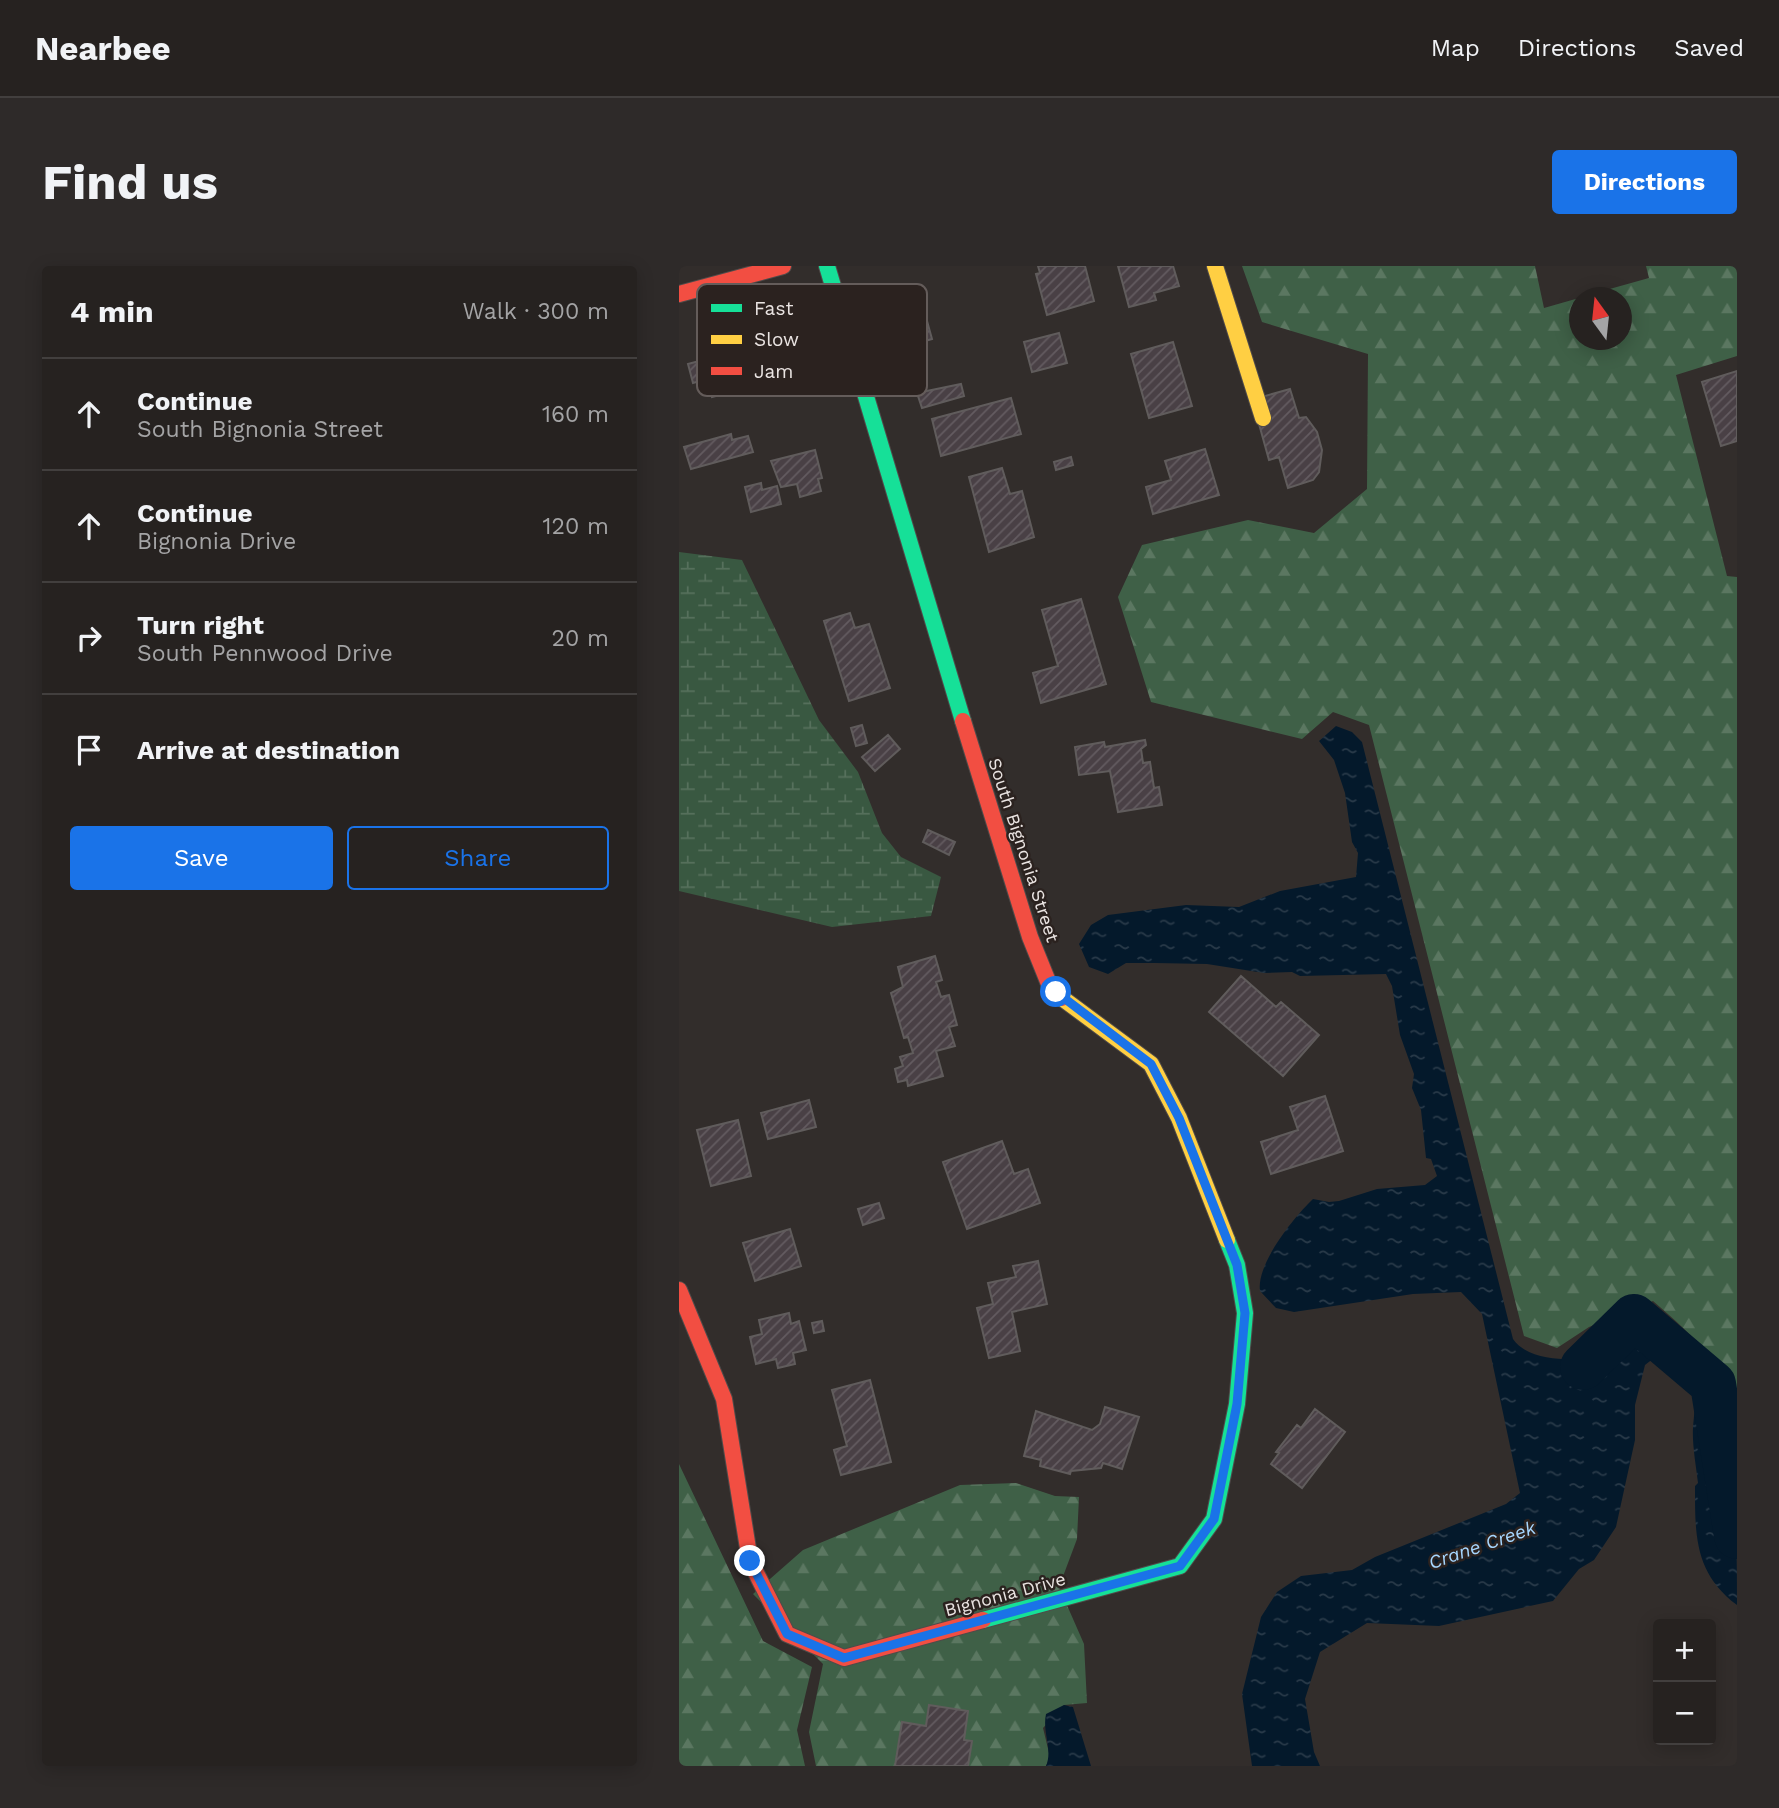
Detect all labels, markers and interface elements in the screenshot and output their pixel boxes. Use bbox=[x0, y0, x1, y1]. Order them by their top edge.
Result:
text: Nearbee bbox=[35, 29, 171, 68]
text: Map bbox=[1431, 34, 1480, 62]
text: Directions bbox=[1518, 34, 1636, 62]
text: Saved bbox=[1674, 34, 1744, 62]
button: Directions bbox=[1552, 150, 1737, 214]
text: Find us bbox=[42, 153, 218, 211]
legend bbox=[697, 284, 927, 396]
north arrow bbox=[1569, 287, 1632, 350]
text: 4 min bbox=[70, 294, 154, 329]
text: Fast bbox=[754, 297, 793, 320]
text: Walk · 300 m bbox=[463, 298, 609, 325]
text: Slow bbox=[754, 328, 799, 351]
text: Jam bbox=[754, 360, 793, 383]
text: Continue bbox=[137, 386, 253, 416]
icon: ahead bbox=[70, 395, 108, 433]
text: 160 m bbox=[542, 401, 609, 428]
text: South Bignonia Street bbox=[137, 416, 383, 443]
text: Continue bbox=[137, 498, 253, 528]
icon: ahead bbox=[70, 507, 108, 545]
text: 120 m bbox=[543, 513, 609, 540]
text: Bignonia Drive bbox=[137, 528, 296, 555]
text: Turn right bbox=[137, 610, 264, 640]
icon: right bbox=[70, 619, 108, 657]
text: 20 m bbox=[552, 625, 609, 652]
text: South Pennwood Drive bbox=[137, 640, 393, 667]
icon: arrive bbox=[70, 731, 108, 769]
text: Arrive at destination bbox=[137, 735, 400, 765]
street label: South Bignonia Street bbox=[984, 755, 1064, 945]
button: Save bbox=[70, 826, 333, 890]
button: Share bbox=[347, 826, 609, 890]
route start bbox=[1040, 976, 1071, 1007]
water label: Crane Creek bbox=[1425, 1516, 1539, 1574]
route end bbox=[734, 1545, 765, 1576]
street label: Bignonia Drive bbox=[942, 1568, 1068, 1620]
map controls bbox=[1653, 1619, 1716, 1745]
button: + bbox=[1653, 1619, 1716, 1682]
button: − bbox=[1653, 1682, 1716, 1745]

